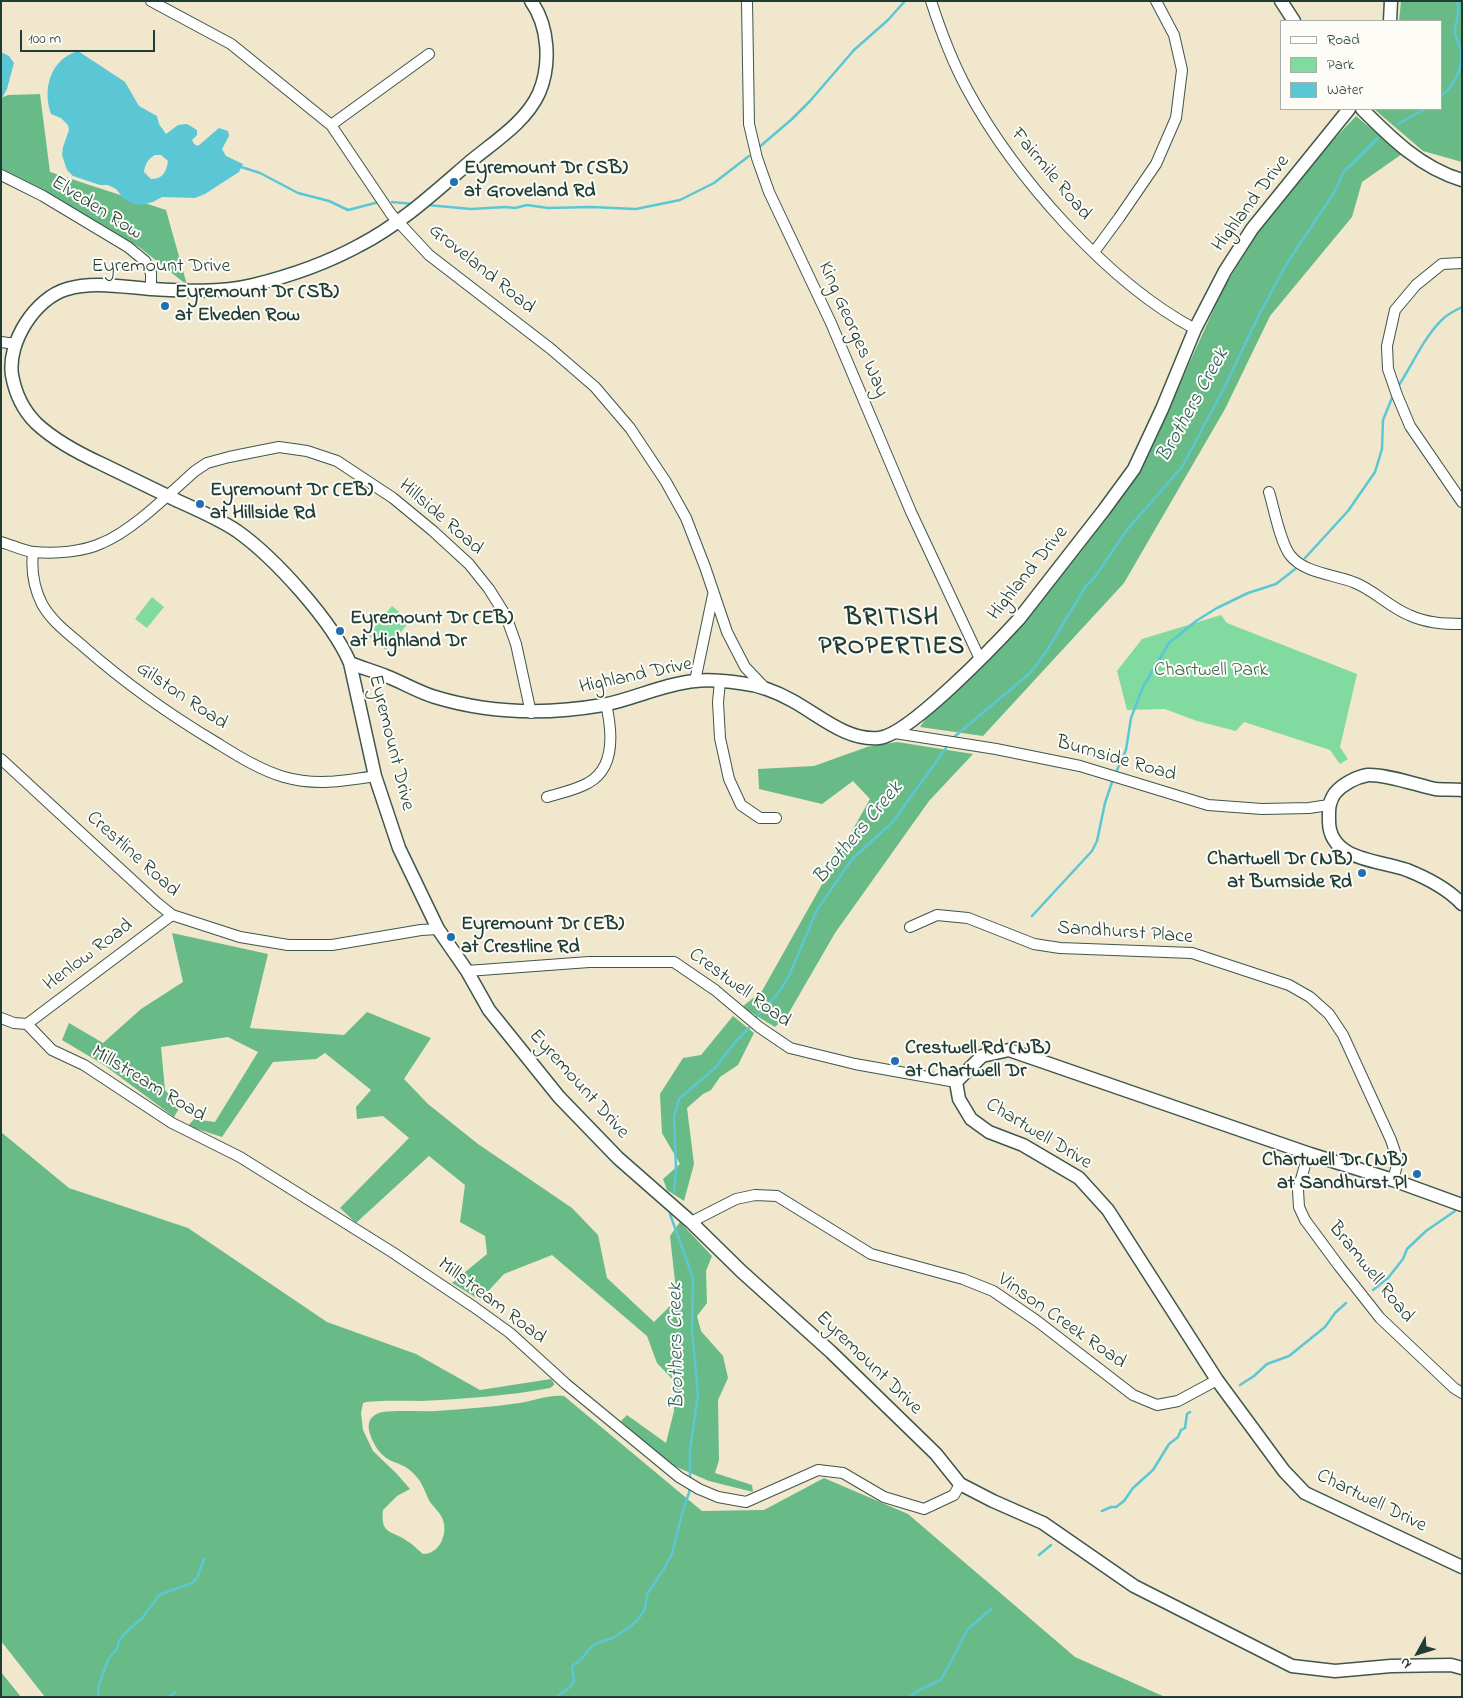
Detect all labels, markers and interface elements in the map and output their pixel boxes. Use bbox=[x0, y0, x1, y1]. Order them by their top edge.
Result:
scale bar bbox=[22, 20, 158, 52]
legend bbox=[1280, 20, 1443, 110]
text: 100 m bbox=[28, 28, 61, 50]
text: Road bbox=[1327, 29, 1360, 51]
text: Park bbox=[1327, 54, 1354, 76]
text: Water bbox=[1327, 79, 1363, 101]
street label: Fairmile Road bbox=[1004, 124, 1096, 226]
street label: Highland Drive bbox=[1208, 151, 1296, 257]
place label: Eyremount Dr (SB) at Groveland Rd bbox=[464, 158, 628, 205]
street label: Elveden Row bbox=[46, 172, 146, 246]
marker: Eyremount Dr (SB) at Groveland Rd bbox=[448, 176, 460, 188]
street label: Groveland Road bbox=[423, 220, 539, 320]
street label: Eyremount Drive bbox=[91, 256, 231, 280]
street label: King Georges Way bbox=[811, 259, 893, 401]
place label: Eyremount Dr (SB) at Elveden Row bbox=[175, 282, 339, 329]
marker: Eyremount Dr (SB) at Elveden Row bbox=[159, 300, 171, 312]
water label: Brothers Creek bbox=[1152, 345, 1236, 467]
street label: Hillside Road bbox=[393, 475, 487, 561]
place label: Eyremount Dr (EB) at Hillside Rd bbox=[210, 480, 373, 527]
marker: Eyremount Dr (EB) at Hillside Rd bbox=[194, 498, 206, 510]
street label: Highland Drive bbox=[984, 522, 1074, 626]
district label: BRITISH PROPERTIES bbox=[817, 605, 967, 664]
place label: Eyremount Dr (EB) at Highland Dr bbox=[350, 608, 513, 655]
marker: Eyremount Dr (EB) at Highland Dr bbox=[334, 625, 346, 637]
street label: Highland Drive bbox=[577, 653, 695, 701]
street label: Gilston Road bbox=[131, 658, 231, 736]
park label: Chartwell Park bbox=[1154, 660, 1268, 684]
street label: Eyremount Drive bbox=[362, 673, 418, 813]
street label: Burnside Road bbox=[1053, 731, 1179, 789]
water label: Brothers Creek bbox=[809, 777, 909, 891]
street label: Crestline Road bbox=[80, 807, 184, 903]
place label: Chartwell Dr (NB) at Burnside Rd bbox=[1207, 849, 1352, 896]
marker: Chartwell Dr (NB) at Burnside Rd bbox=[1356, 867, 1368, 879]
place label: Eyremount Dr (EB) at Crestline Rd bbox=[461, 914, 624, 961]
street label: Henlow Road bbox=[40, 915, 138, 997]
street label: Sandhurst Place bbox=[1056, 917, 1194, 951]
marker: Eyremount Dr (EB) at Crestline Rd bbox=[445, 931, 457, 943]
street label: Crestwell Road bbox=[683, 944, 795, 1034]
street label: Eyremount Drive bbox=[523, 1025, 633, 1145]
place label: Crestwell Rd (NB) at Chartwell Dr bbox=[905, 1038, 1050, 1085]
street label: Millstream Road bbox=[86, 1041, 210, 1129]
marker: Crestwell Rd (NB) at Chartwell Dr bbox=[889, 1055, 901, 1067]
street label: Chartwell Drive bbox=[980, 1094, 1096, 1176]
place label: Chartwell Dr (NB) at Sandhurst Pl bbox=[1262, 1150, 1407, 1197]
marker: Chartwell Dr (NB) at Sandhurst Pl bbox=[1411, 1168, 1423, 1180]
street label: Bramwell Road bbox=[1322, 1218, 1418, 1328]
street label: Millstream Road bbox=[432, 1253, 550, 1351]
street label: Vinson Creek Road bbox=[992, 1269, 1130, 1375]
water label: Brothers Creek bbox=[664, 1283, 692, 1409]
street label: Eyremount Drive bbox=[810, 1307, 926, 1421]
street label: Chartwell Drive bbox=[1312, 1465, 1430, 1539]
north arrow bbox=[1393, 1628, 1443, 1678]
text: N bbox=[1395, 1652, 1417, 1673]

